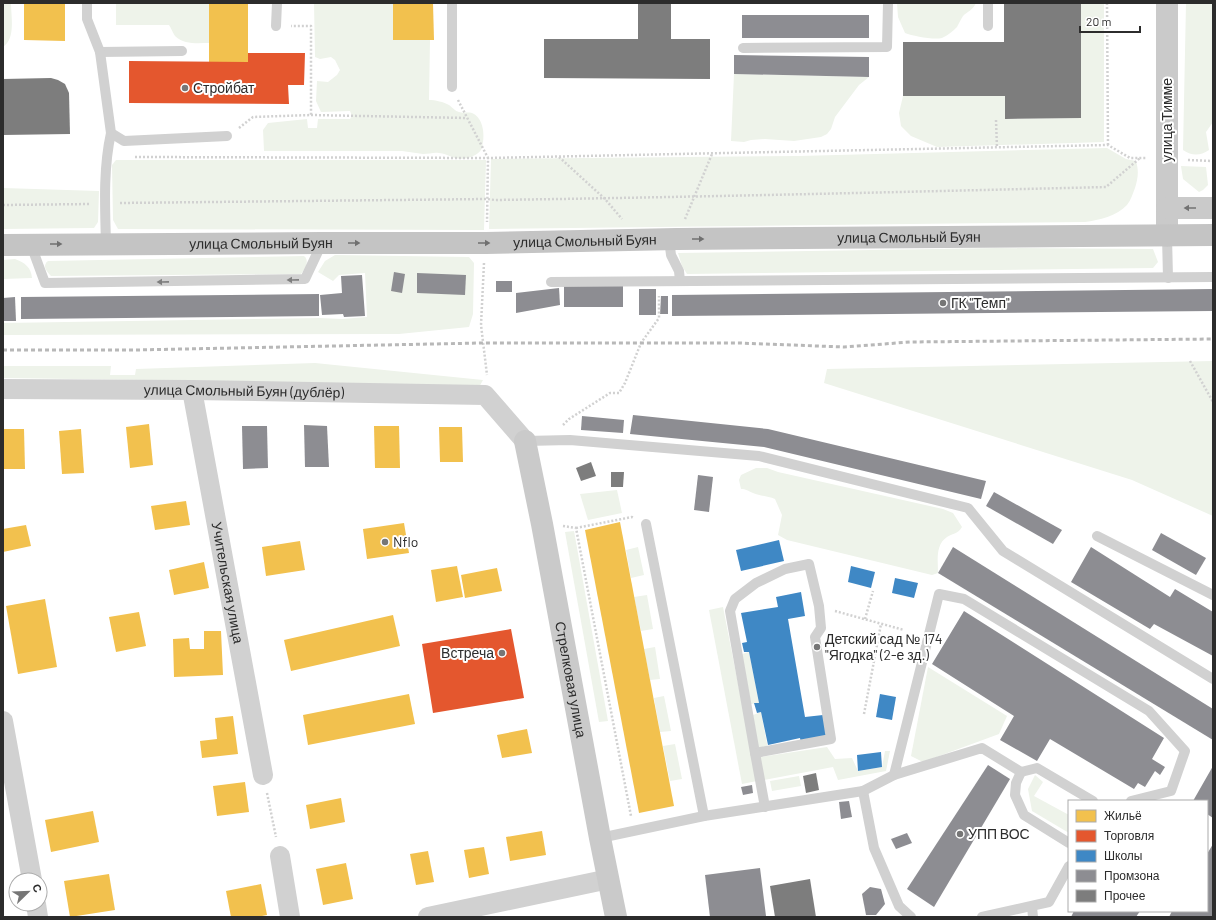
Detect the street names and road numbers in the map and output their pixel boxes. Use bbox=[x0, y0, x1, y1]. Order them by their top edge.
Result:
street label: улица Тимме bbox=[1158, 78, 1175, 162]
street label: улица Смольный Буян bbox=[837, 228, 981, 246]
street label: улица Смольный Буян bbox=[513, 230, 657, 250]
street label: улица Смольный Буян bbox=[189, 234, 333, 252]
street label: улица Смольный Буян (дублёр) bbox=[144, 381, 345, 401]
street label: Учительская улица bbox=[209, 521, 248, 645]
street label: Стрелковая улица bbox=[552, 620, 590, 739]

